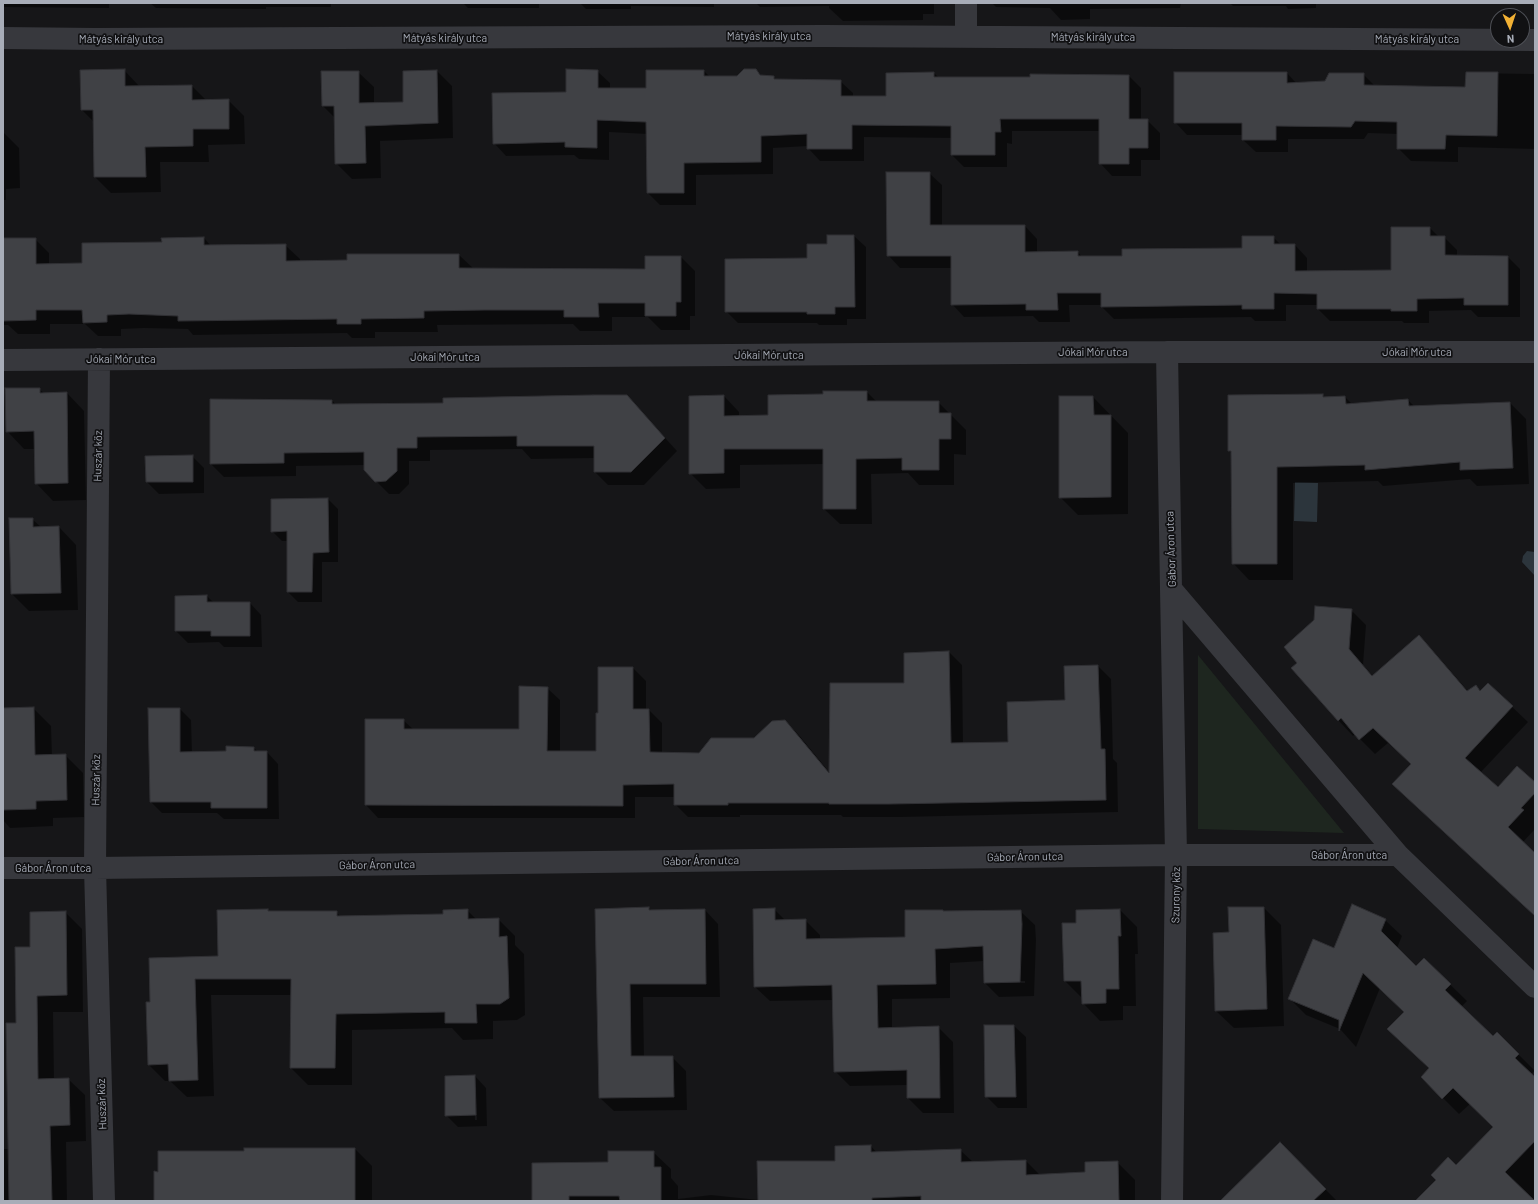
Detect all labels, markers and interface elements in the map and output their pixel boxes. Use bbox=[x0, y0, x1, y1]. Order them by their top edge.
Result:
north arrow bbox=[1490, 8, 1530, 48]
street label: Mátyás király utca bbox=[727, 29, 811, 43]
street label: Mátyás király utca bbox=[1051, 30, 1135, 44]
street label: Mátyás király utca bbox=[403, 31, 487, 45]
street label: Mátyás király utca bbox=[79, 32, 163, 46]
street label: Mátyás király utca bbox=[1375, 32, 1459, 46]
text: N bbox=[1507, 33, 1515, 46]
street label: Jókai Mór utca bbox=[1058, 345, 1128, 359]
street label: Jókai Mór utca bbox=[1382, 345, 1452, 359]
street label: Jókai Mór utca bbox=[734, 348, 804, 362]
street label: Jókai Mór utca bbox=[410, 350, 480, 364]
street label: Jókai Mór utca bbox=[86, 352, 156, 366]
street label: Huszár köz bbox=[91, 430, 105, 482]
street label: Gábor Áron utca bbox=[1163, 511, 1179, 587]
street label: Huszár köz bbox=[89, 754, 103, 806]
street label: Gábor Áron utca bbox=[1311, 848, 1387, 862]
street label: Gábor Áron utca bbox=[987, 850, 1063, 864]
street label: Gábor Áron utca bbox=[663, 854, 739, 868]
street label: Gábor Áron utca bbox=[339, 858, 415, 872]
street label: Gábor Áron utca bbox=[15, 861, 91, 875]
street label: Szurony köz bbox=[1169, 867, 1183, 923]
street label: Huszár köz bbox=[95, 1078, 109, 1130]

